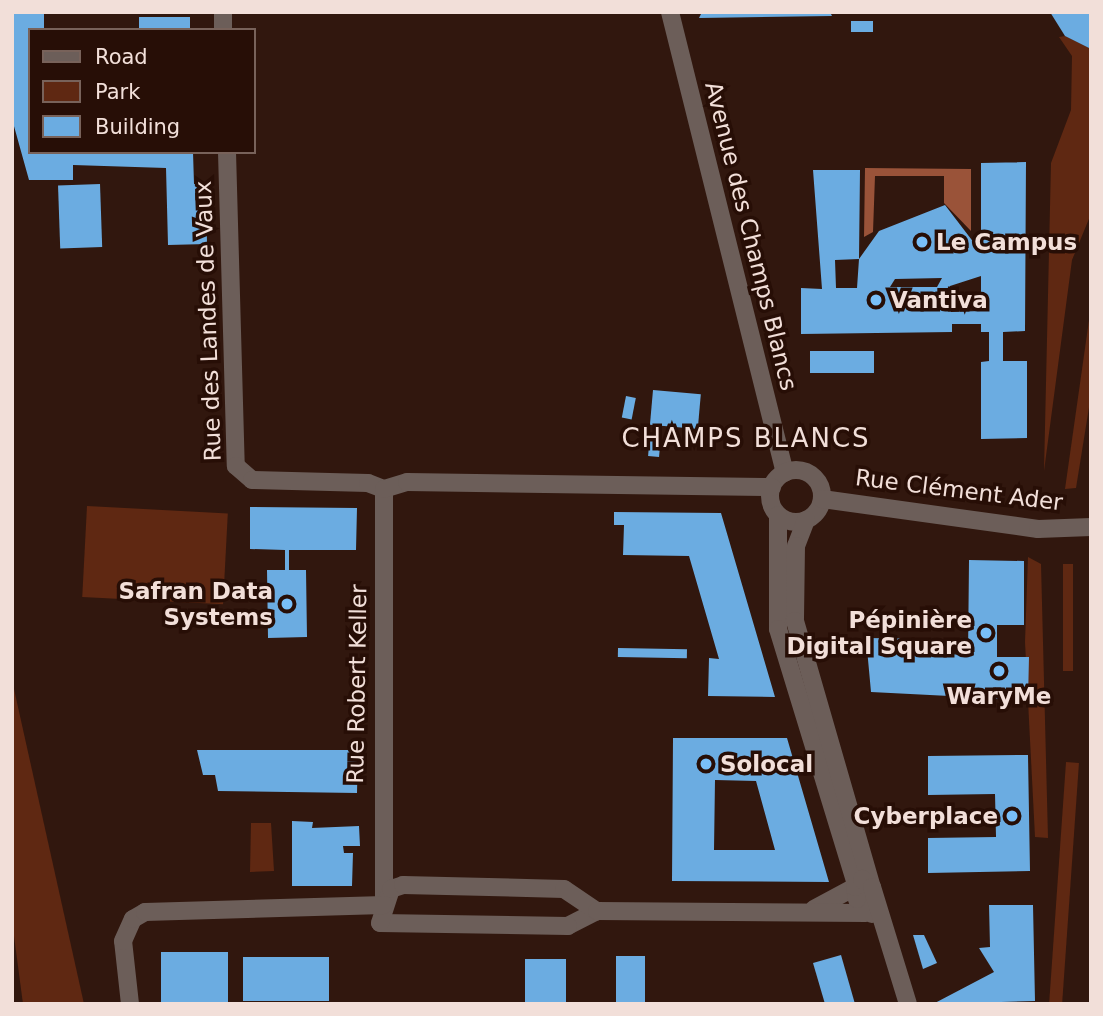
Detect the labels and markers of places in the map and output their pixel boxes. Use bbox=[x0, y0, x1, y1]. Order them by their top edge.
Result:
place label: Le Campus bbox=[936, 228, 1077, 256]
marker: Le Campus bbox=[914, 234, 930, 250]
place label: Vantiva bbox=[890, 286, 988, 314]
marker: Vantiva bbox=[868, 292, 884, 308]
place label: Safran Data Systems bbox=[119, 577, 273, 631]
marker: Safran Data Systems bbox=[279, 596, 295, 612]
place label: Pépinière Digital Square bbox=[786, 606, 972, 660]
marker: Pépinière Digital Square bbox=[978, 625, 994, 641]
marker: WaryMe bbox=[991, 663, 1007, 679]
place label: WaryMe bbox=[947, 682, 1051, 710]
place label: Solocal bbox=[720, 750, 813, 778]
marker: Solocal bbox=[698, 756, 714, 772]
place label: Cyberplace bbox=[854, 802, 998, 830]
marker: Cyberplace bbox=[1004, 808, 1020, 824]

